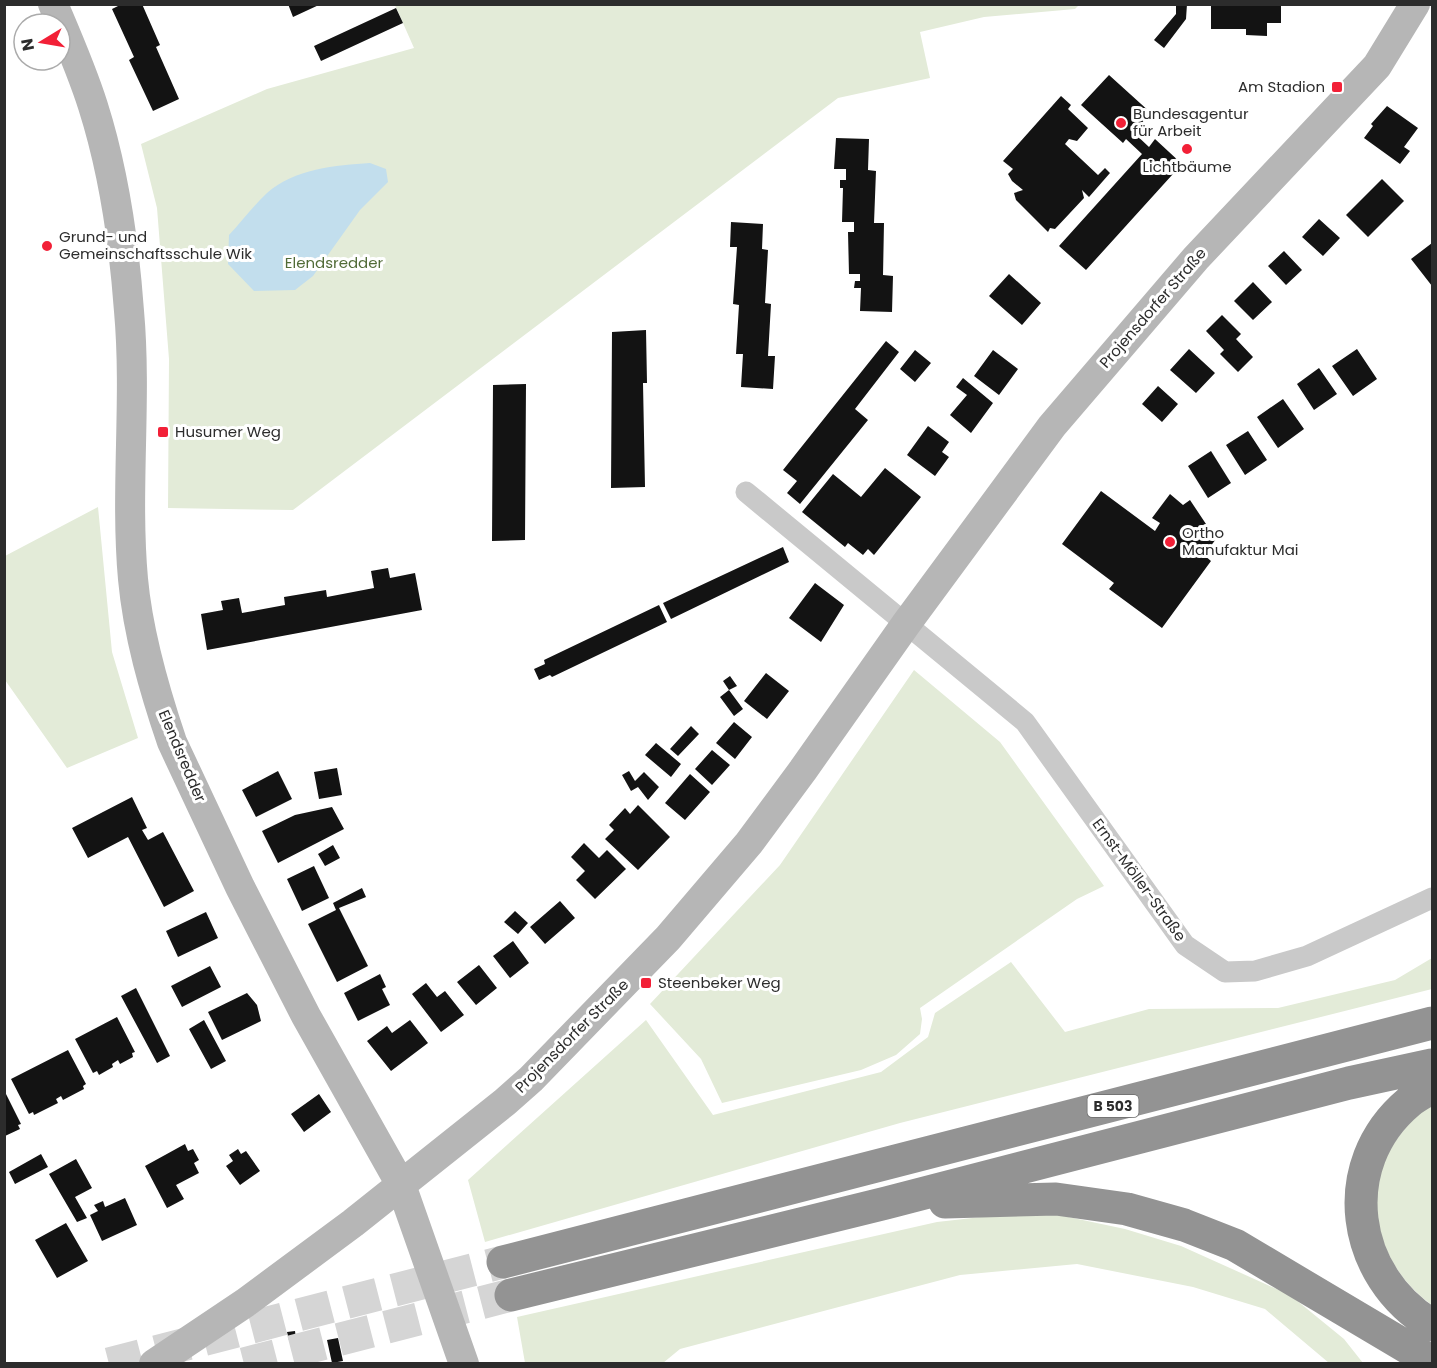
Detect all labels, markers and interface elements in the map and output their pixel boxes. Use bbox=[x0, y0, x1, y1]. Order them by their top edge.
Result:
north arrow bbox=[12, 12, 72, 72]
text: N bbox=[15, 37, 40, 53]
place label: Am Stadion bbox=[1238, 76, 1325, 97]
marker: Am Stadion bbox=[1330, 80, 1344, 94]
place label: Bundesagentur für Arbeit bbox=[1133, 103, 1249, 141]
marker: Bundesagentur für Arbeit bbox=[1114, 116, 1128, 130]
marker: Lichtbäume bbox=[1180, 142, 1194, 156]
place label: Lichtbäume bbox=[1143, 156, 1231, 177]
place label: Grund- und Gemeinschaftsschule Wik bbox=[59, 226, 252, 264]
marker: Grund- und Gemeinschaftsschule Wik bbox=[40, 239, 54, 253]
street label: Projensdorfer Straße bbox=[1094, 243, 1211, 372]
park label: Elendsredder bbox=[285, 252, 384, 273]
place label: Husumer Weg bbox=[175, 421, 281, 442]
marker: Husumer Weg bbox=[156, 425, 170, 439]
place label: Ortho Manufaktur Mai bbox=[1182, 522, 1298, 560]
marker: Ortho Manufaktur Mai bbox=[1163, 535, 1177, 549]
street label: Elendsredder bbox=[154, 706, 211, 806]
street label: Ernst-Möller-Straße bbox=[1088, 814, 1191, 945]
place label: Steenbeker Weg bbox=[658, 972, 781, 993]
street label: Projensdorfer Straße bbox=[510, 974, 633, 1097]
marker: Steenbeker Weg bbox=[639, 976, 653, 990]
road number: B 503 bbox=[1088, 1095, 1138, 1117]

